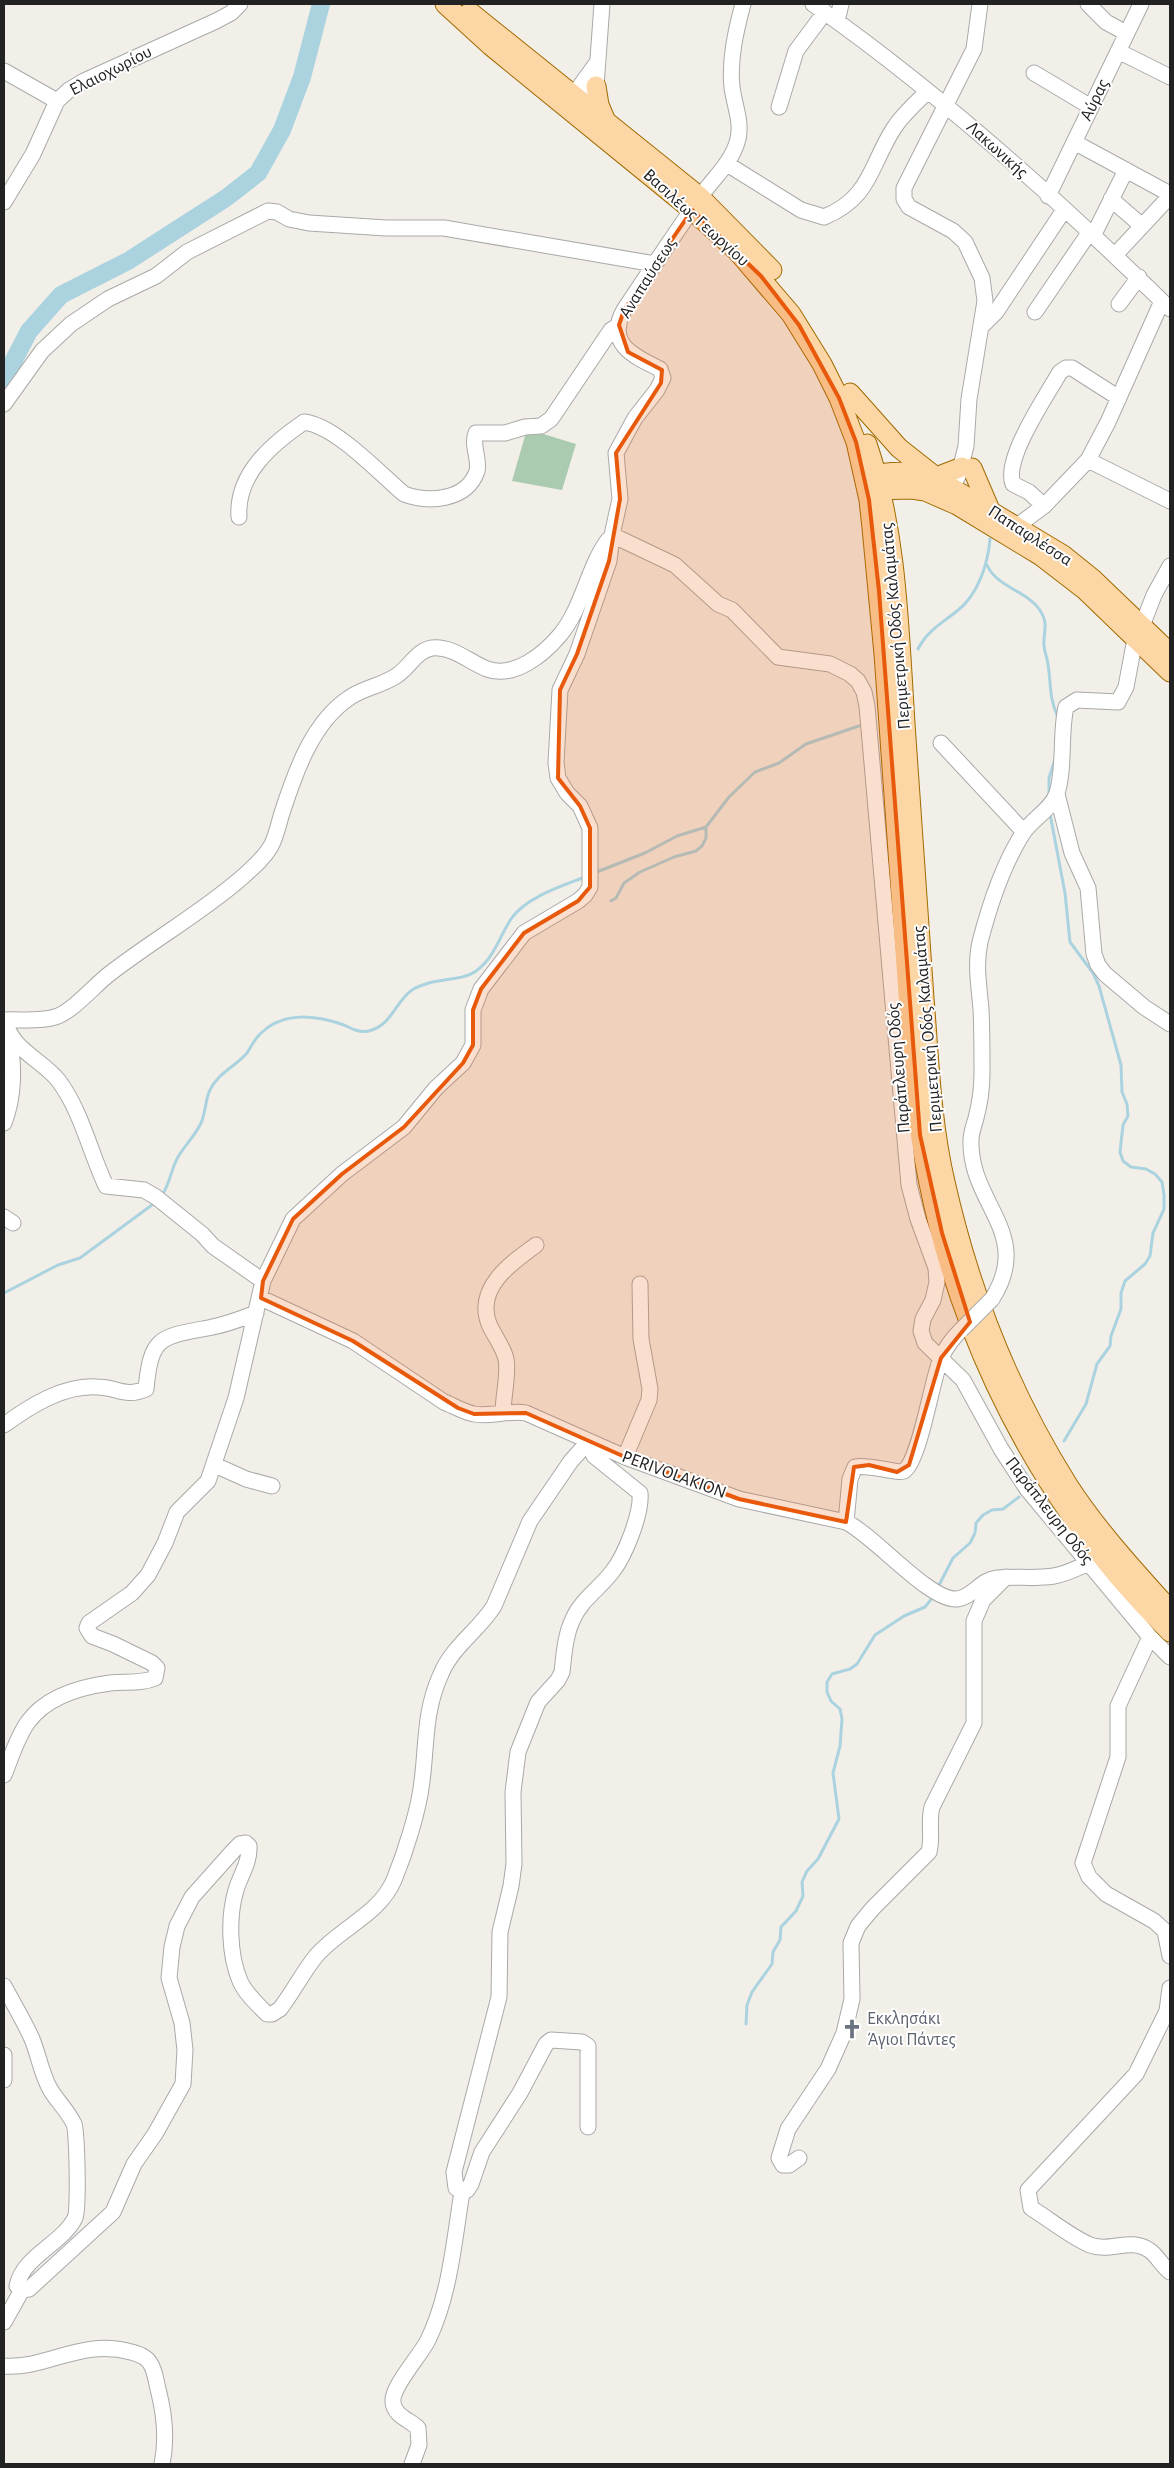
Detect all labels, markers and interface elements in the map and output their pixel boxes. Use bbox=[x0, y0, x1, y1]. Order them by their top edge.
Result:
street label: Ελαιοχωρίου bbox=[67, 42, 155, 99]
street label: Αύρας bbox=[1077, 76, 1113, 124]
street label: Λακωνικής bbox=[963, 118, 1031, 182]
street label: Βασιλέως Γεωργίου bbox=[639, 165, 753, 270]
street label: Αναπαύσεως bbox=[616, 234, 680, 322]
street label: Παπαφλέσσα bbox=[985, 502, 1075, 570]
street label: Περιμετρική Οδός Καλαμάτας bbox=[878, 522, 914, 730]
street label: Περιμετρική Οδός Καλαμάτας bbox=[910, 925, 946, 1133]
street label: Παράπλευρη Οδός bbox=[884, 1002, 914, 1134]
street label: PERIVOLAKION bbox=[619, 1448, 729, 1502]
street label: Παράπλευρη Οδός bbox=[1002, 1454, 1096, 1568]
place label: Εκκλησάκι Άγιοι Πάντες bbox=[867, 2010, 956, 2049]
church icon: Εκκλησάκι Άγιοι Πάντες bbox=[841, 2018, 863, 2040]

